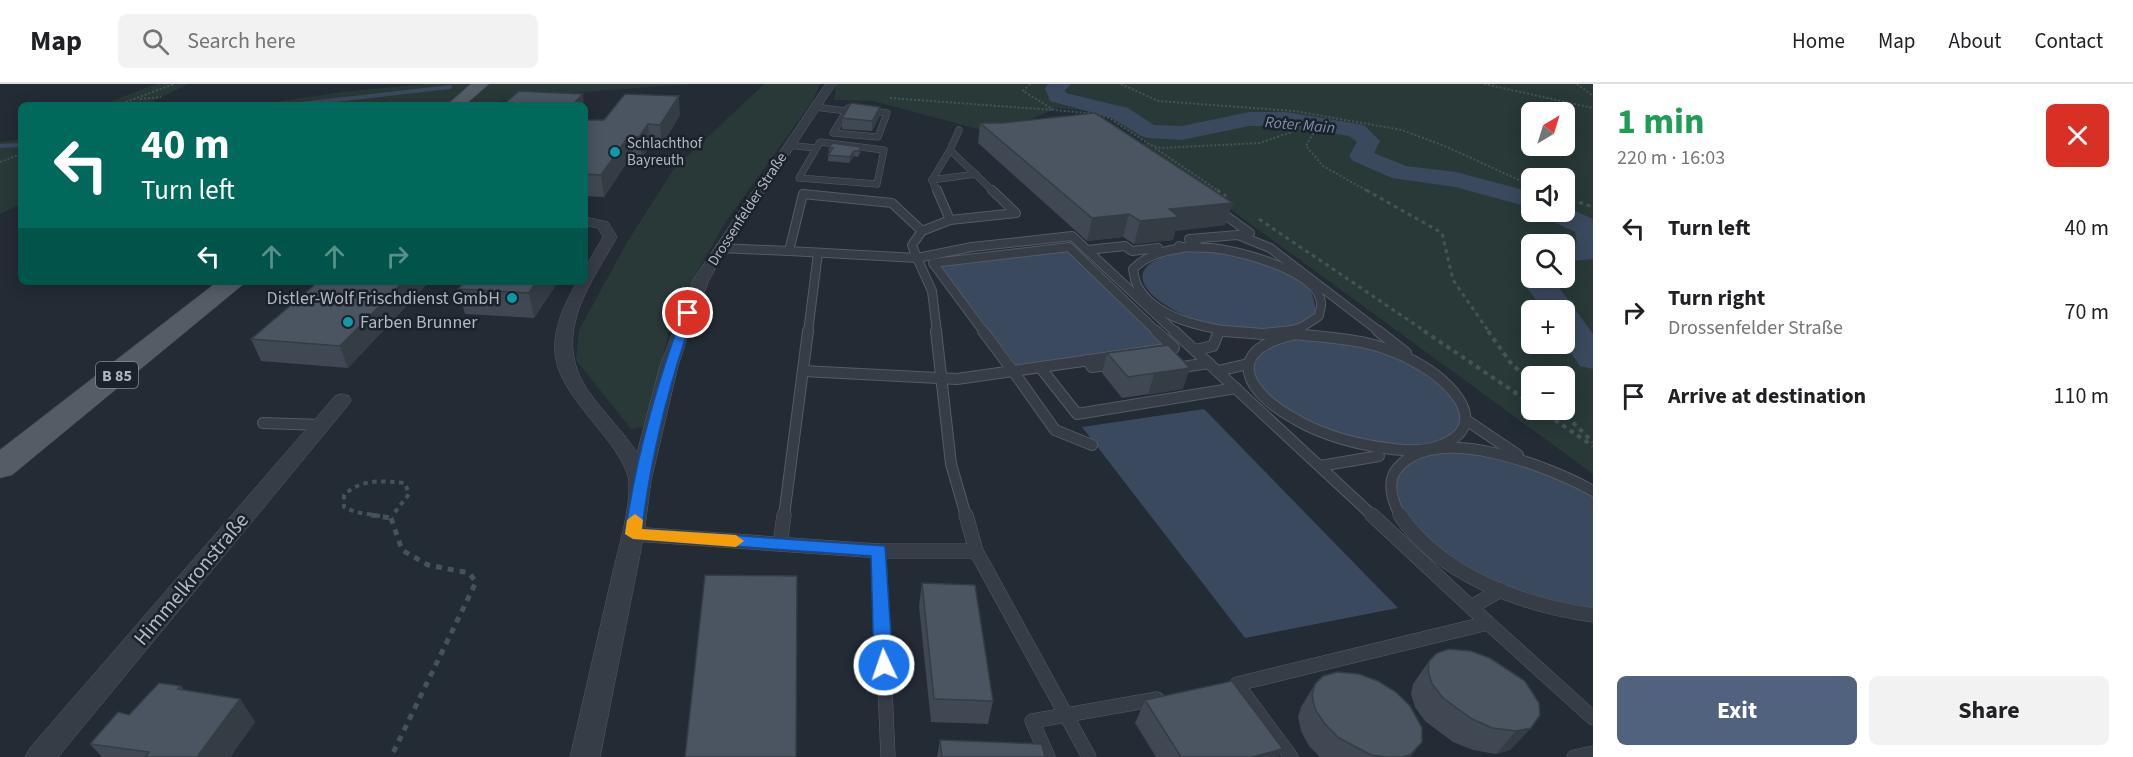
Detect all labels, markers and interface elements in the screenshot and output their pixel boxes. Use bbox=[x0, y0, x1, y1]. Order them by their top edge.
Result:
search box bbox=[118, 14, 538, 68]
text: Map bbox=[30, 21, 82, 61]
icon: search bbox=[139, 25, 172, 58]
text: Search here bbox=[187, 25, 296, 57]
text: Home bbox=[1792, 26, 1845, 56]
text: Map bbox=[1878, 26, 1916, 56]
text: About bbox=[1949, 26, 2001, 56]
text: Contact bbox=[2034, 26, 2103, 56]
text: 1 min bbox=[1617, 96, 1705, 147]
north arrow bbox=[1521, 102, 1575, 156]
map controls bbox=[1521, 102, 1575, 420]
button: close bbox=[2046, 104, 2109, 167]
water label: Roter Main bbox=[1264, 111, 1336, 139]
text: 40 m bbox=[141, 115, 230, 175]
icon: left bbox=[42, 126, 120, 204]
place label: Schlachthof Bayreuth bbox=[627, 133, 703, 171]
text: 220 m · 16:03 bbox=[1617, 144, 1725, 172]
marker: Schlachthof Bayreuth bbox=[608, 145, 622, 159]
street label: Drossenfelder Straße bbox=[703, 149, 792, 270]
button: sound bbox=[1521, 168, 1575, 222]
text: Turn left bbox=[141, 171, 235, 210]
icon: left bbox=[1617, 212, 1650, 245]
text: Turn left bbox=[1668, 212, 1750, 244]
text: 40 m bbox=[2064, 212, 2109, 244]
button: search bbox=[1521, 234, 1575, 288]
icon: left bbox=[192, 240, 225, 273]
icon: ahead bbox=[255, 240, 288, 273]
icon: ahead bbox=[318, 240, 351, 273]
icon: right bbox=[381, 240, 414, 273]
text: Turn right bbox=[1668, 282, 1765, 314]
place label: Distler-Wolf Frischdienst GmbH bbox=[267, 286, 500, 311]
pin bbox=[662, 287, 713, 338]
marker: Distler-Wolf Frischdienst GmbH bbox=[505, 291, 519, 305]
icon: arrive bbox=[671, 296, 704, 329]
icon: right bbox=[1617, 296, 1650, 329]
text: 70 m bbox=[2064, 296, 2109, 328]
button: + bbox=[1521, 300, 1575, 354]
place label: Farben Brunner bbox=[360, 310, 478, 335]
text: Drossenfelder Straße bbox=[1668, 314, 1843, 342]
marker: Farben Brunner bbox=[341, 315, 355, 329]
road number: B 85 bbox=[96, 362, 138, 388]
button: − bbox=[1521, 366, 1575, 420]
icon: arrive bbox=[1617, 380, 1650, 413]
text: Arrive at destination bbox=[1668, 380, 1866, 412]
text: 110 m bbox=[2054, 380, 2109, 412]
street label: Himmelkronstraße bbox=[126, 506, 256, 652]
position arrow bbox=[852, 633, 916, 697]
button: Exit bbox=[1617, 676, 1857, 745]
button: Share bbox=[1869, 676, 2109, 745]

